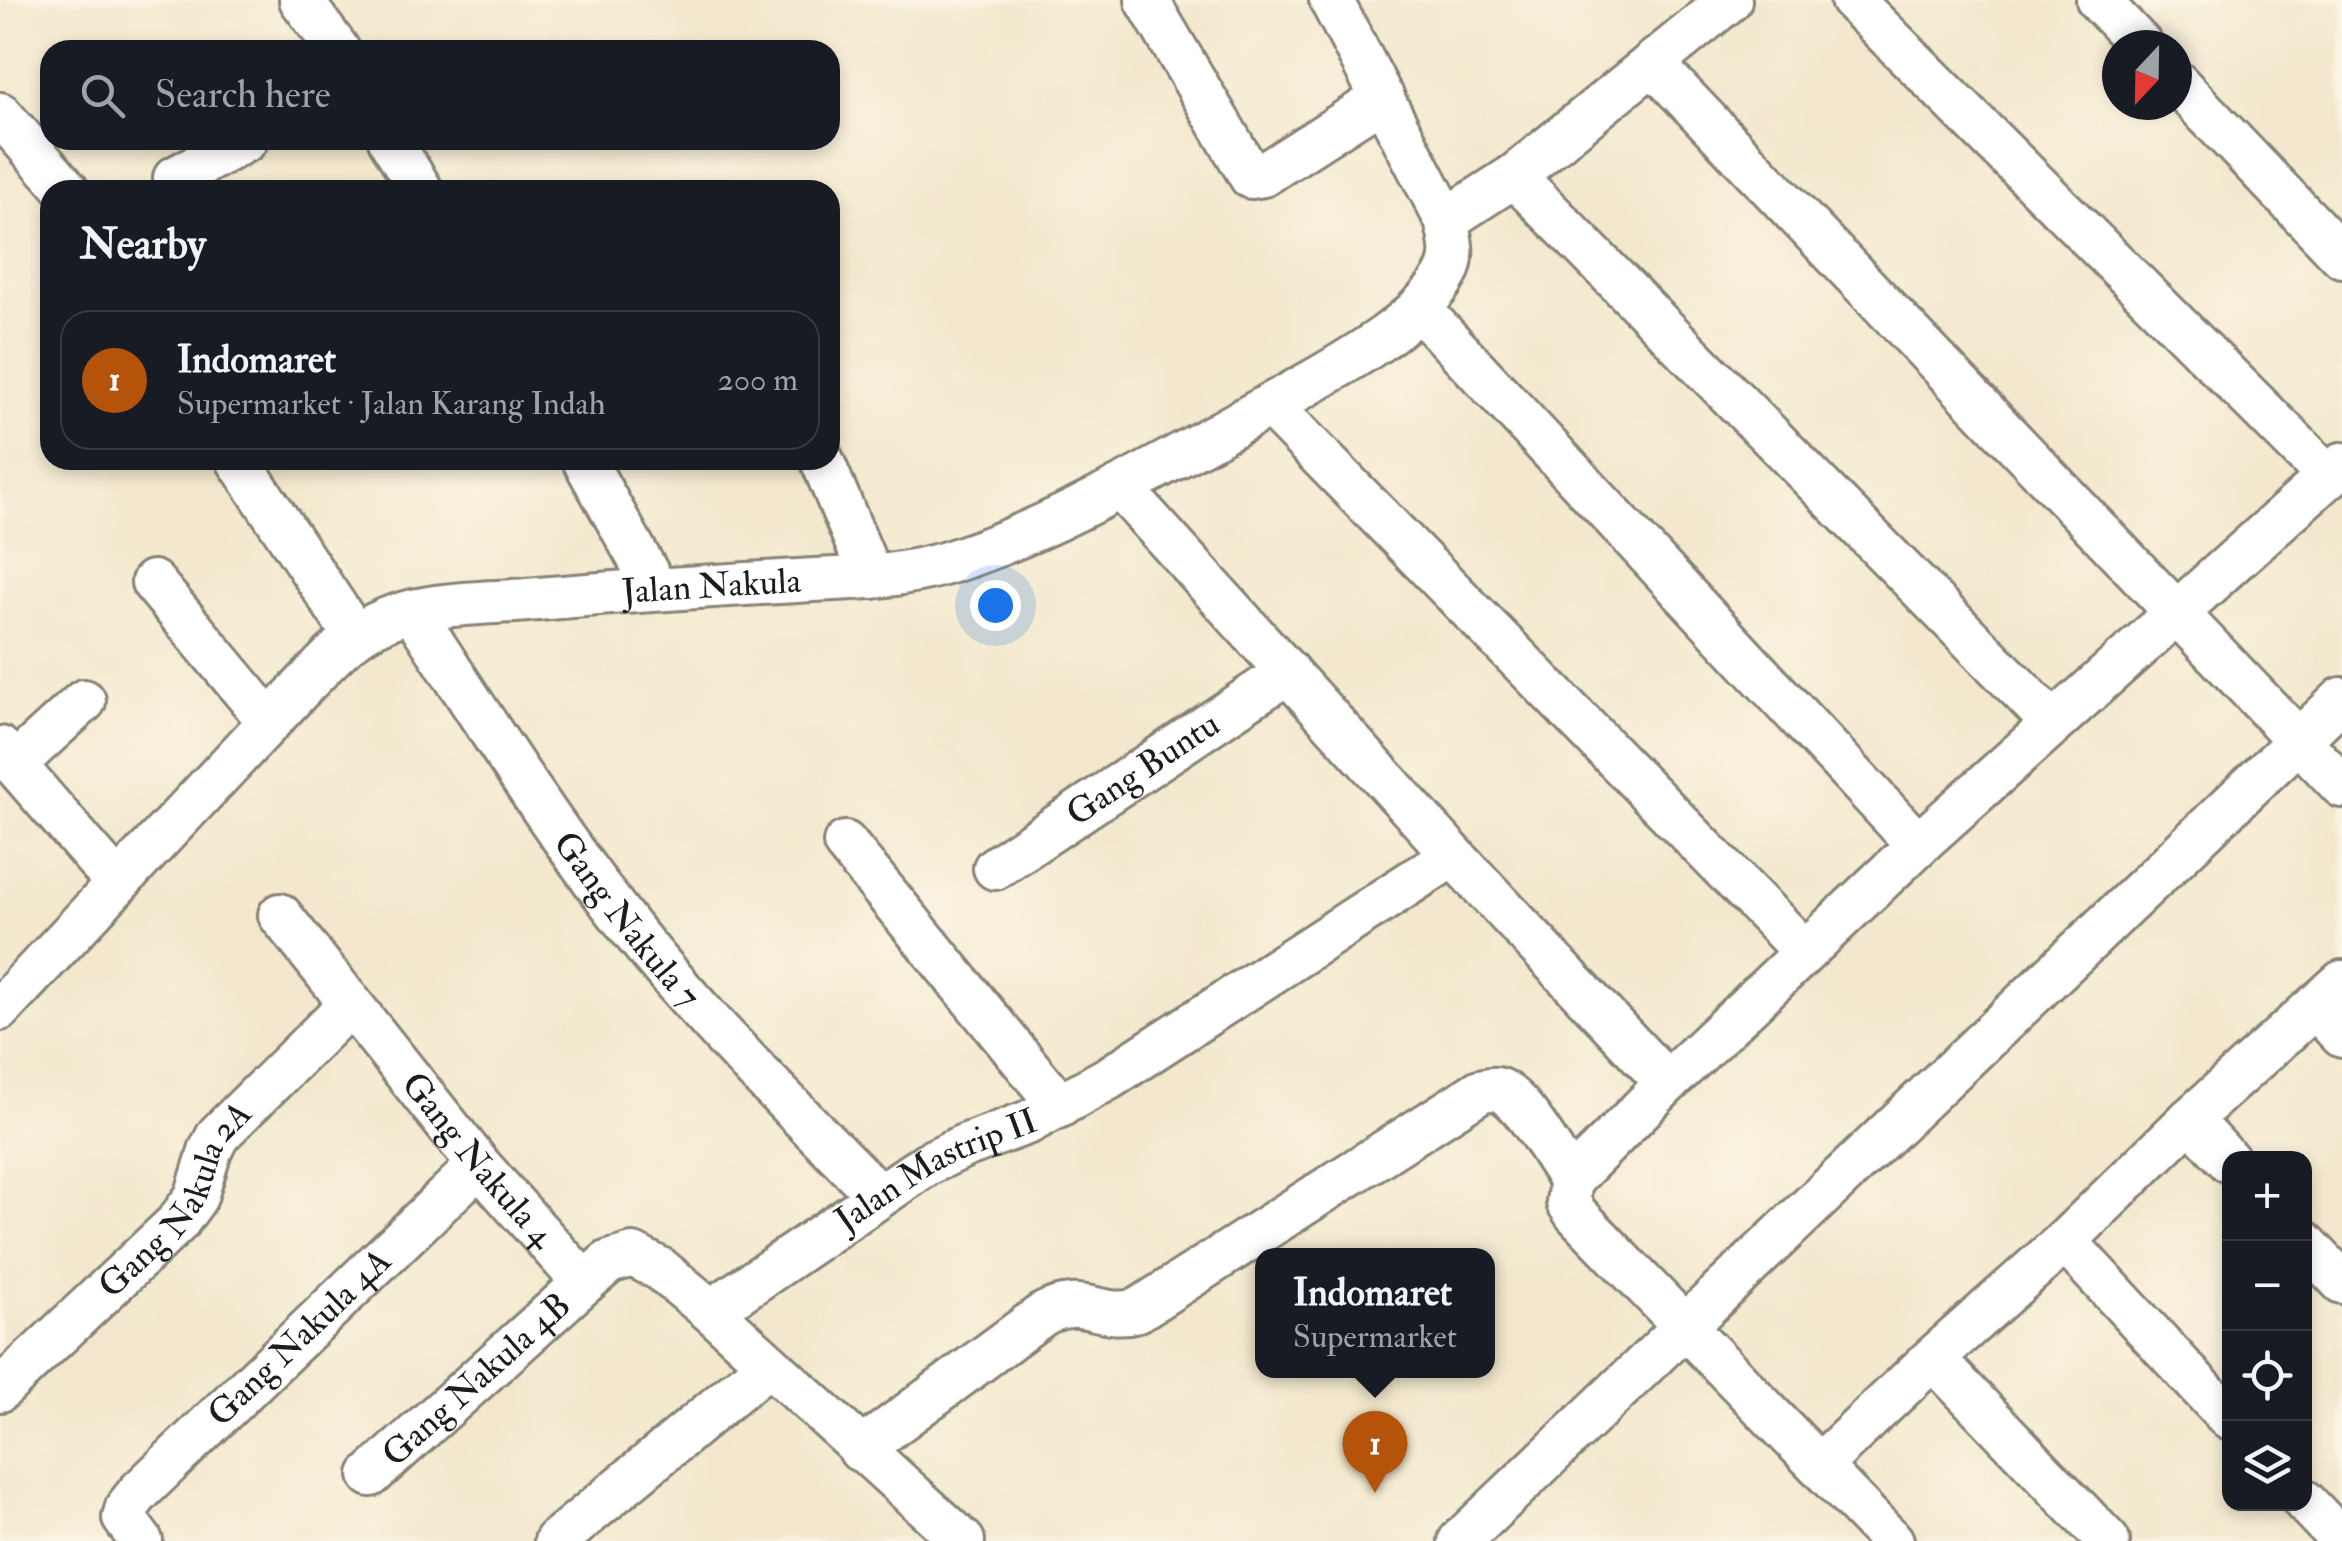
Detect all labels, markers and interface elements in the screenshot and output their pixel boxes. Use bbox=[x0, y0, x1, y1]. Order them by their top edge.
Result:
north arrow bbox=[2102, 30, 2192, 120]
search box bbox=[40, 40, 840, 150]
icon: search bbox=[75, 68, 130, 123]
text: Search here bbox=[155, 71, 331, 119]
text: Nearby bbox=[80, 219, 206, 271]
text: Indomaret bbox=[177, 336, 336, 384]
text: 1 bbox=[109, 360, 120, 400]
text: 200 m bbox=[717, 360, 798, 400]
text: Supermarket · Jalan Karang Indah bbox=[177, 384, 605, 424]
street label: Jalan Nakula bbox=[619, 559, 803, 614]
your location bbox=[970, 580, 1021, 631]
street label: Gang Buntu bbox=[1058, 702, 1228, 836]
street label: Gang Nakula 7 bbox=[544, 823, 710, 1017]
street label: Gang Nakula 4 bbox=[392, 1063, 565, 1258]
street label: Gang Nakula 2A bbox=[89, 1092, 261, 1307]
street label: Jalan Mastrip II bbox=[826, 1099, 1043, 1243]
map controls bbox=[2222, 1151, 2312, 1511]
button: + bbox=[2222, 1151, 2312, 1241]
street label: Gang Nakula 4A bbox=[199, 1239, 401, 1436]
button: − bbox=[2222, 1241, 2312, 1331]
popup bbox=[1255, 1248, 1495, 1378]
text: Indomaret bbox=[1293, 1269, 1452, 1317]
street label: Gang Nakula 4B bbox=[373, 1284, 580, 1476]
text: Supermarket bbox=[1293, 1317, 1457, 1357]
button: locate bbox=[2222, 1331, 2312, 1421]
pin: 1 bbox=[1342, 1410, 1408, 1493]
button: layers bbox=[2222, 1421, 2312, 1511]

